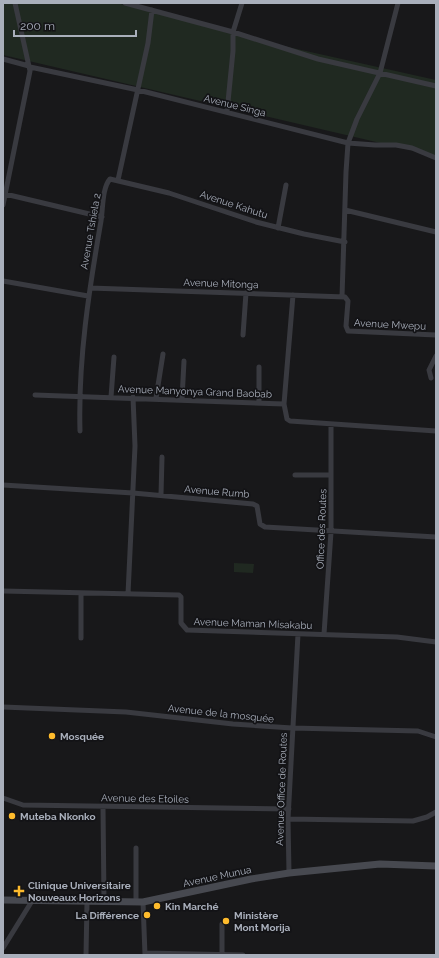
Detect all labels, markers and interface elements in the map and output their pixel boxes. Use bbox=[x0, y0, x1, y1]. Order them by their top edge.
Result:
scale bar bbox=[14, 12, 136, 38]
text: 200 m bbox=[20, 19, 55, 33]
street label: Avenue Singa bbox=[203, 92, 267, 118]
street label: Avenue Kahutu bbox=[199, 188, 269, 221]
street label: Avenue Tshiela 2 bbox=[78, 192, 103, 270]
street label: Avenue Mitonga bbox=[183, 277, 259, 290]
street label: Avenue Mwepu bbox=[354, 317, 426, 332]
street label: Avenue Manyonya Grand Baobab bbox=[118, 383, 272, 400]
street label: Avenue Rumb bbox=[184, 483, 250, 500]
street label: Office des Routes bbox=[315, 488, 328, 569]
street label: Avenue Maman Misakabu bbox=[193, 616, 313, 631]
street label: Avenue de la mosquée bbox=[167, 702, 275, 725]
marker: Mosquée bbox=[47, 731, 57, 741]
place label: Mosquée bbox=[60, 731, 104, 742]
street label: Avenue Office de Routes bbox=[274, 732, 289, 846]
street label: Avenue des Etoiles bbox=[101, 792, 189, 805]
marker: Muteba Nkonko bbox=[7, 811, 17, 821]
place label: Muteba Nkonko bbox=[20, 811, 95, 822]
street label: Avenue Munua bbox=[182, 864, 252, 889]
place label: Clinique Universitaire Nouveaux Horizons bbox=[28, 880, 131, 903]
marker: Clinique Universitaire Nouveaux Horizons bbox=[13, 885, 25, 897]
marker: Kin Marché bbox=[152, 901, 162, 911]
place label: Kin Marché bbox=[165, 901, 218, 912]
place label: La Différence bbox=[76, 910, 139, 921]
marker: La Différence bbox=[142, 910, 152, 920]
place label: Ministère Mont Morija bbox=[234, 910, 291, 933]
marker: Ministère Mont Morija bbox=[221, 916, 231, 926]

